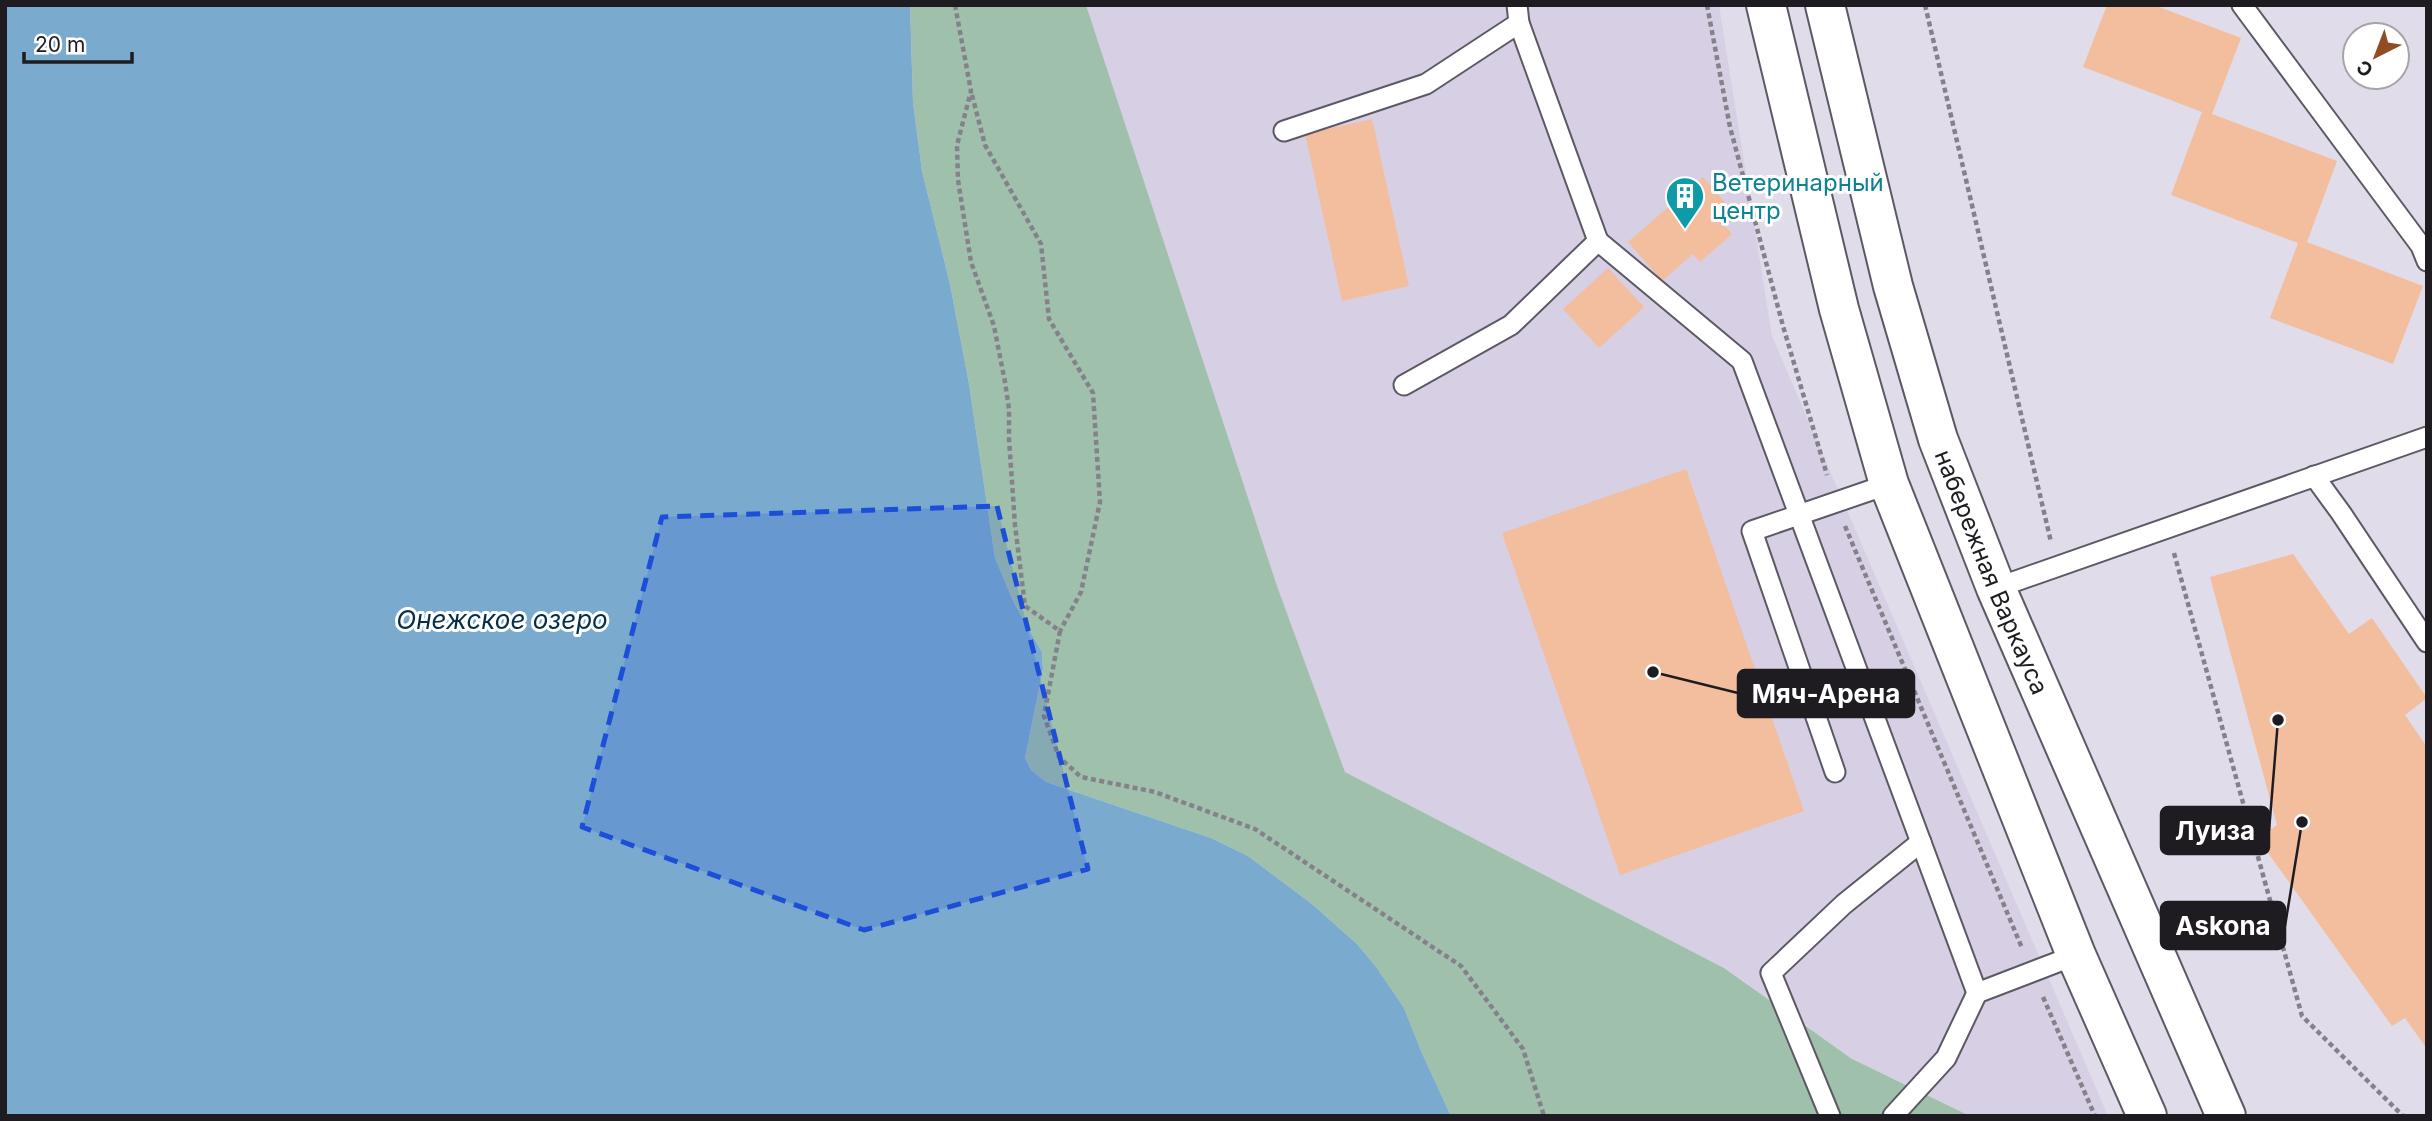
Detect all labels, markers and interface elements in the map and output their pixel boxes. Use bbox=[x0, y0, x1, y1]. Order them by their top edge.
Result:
scale bar bbox=[24, 21, 133, 65]
north arrow bbox=[2341, 21, 2411, 91]
text: 20 m bbox=[35, 32, 85, 57]
text: С bbox=[2352, 55, 2378, 82]
place label: Ветеринарный центр bbox=[1712, 168, 1884, 225]
building icon: Ветеринарный центр bbox=[1664, 175, 1706, 230]
street label: набережная Варкауса bbox=[1929, 445, 2055, 699]
water label: Онежское озеро bbox=[396, 604, 608, 635]
callout: Мяч-Арена bbox=[1738, 670, 1914, 717]
text: Мяч-Арена bbox=[1752, 678, 1900, 709]
callout: Луиза bbox=[2161, 807, 2269, 854]
text: Луиза bbox=[2175, 815, 2255, 846]
callout: Askona bbox=[2161, 902, 2285, 949]
text: Askona bbox=[2175, 910, 2271, 941]

